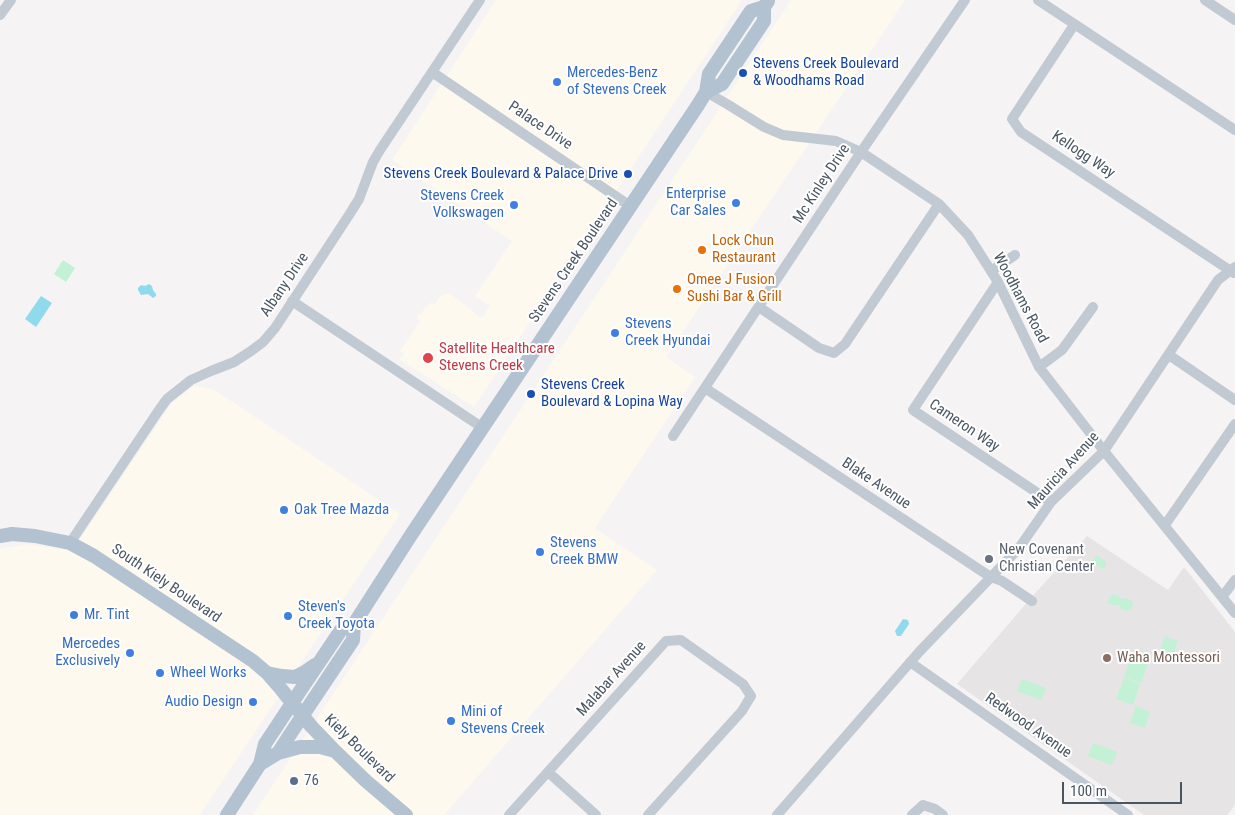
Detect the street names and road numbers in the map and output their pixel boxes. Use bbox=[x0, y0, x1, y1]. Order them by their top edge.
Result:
street label: Palace Drive bbox=[505, 98, 575, 154]
street label: Kellogg Way bbox=[1048, 127, 1118, 183]
street label: Mc Kinley Drive bbox=[790, 141, 854, 227]
street label: Stevens Creek Boulevard bbox=[526, 195, 622, 327]
street label: Albany Drive bbox=[257, 249, 313, 321]
street label: Woodhams Road bbox=[989, 250, 1051, 346]
street label: Cameron Way bbox=[925, 396, 1003, 456]
street label: Mauricia Avenue bbox=[1025, 429, 1103, 513]
street label: Blake Avenue bbox=[838, 454, 914, 514]
street label: South Kiely Boulevard bbox=[108, 541, 224, 627]
street label: Malabar Avenue bbox=[574, 638, 650, 720]
street label: Redwood Avenue bbox=[981, 690, 1075, 762]
street label: Kiely Boulevard bbox=[320, 711, 398, 787]

